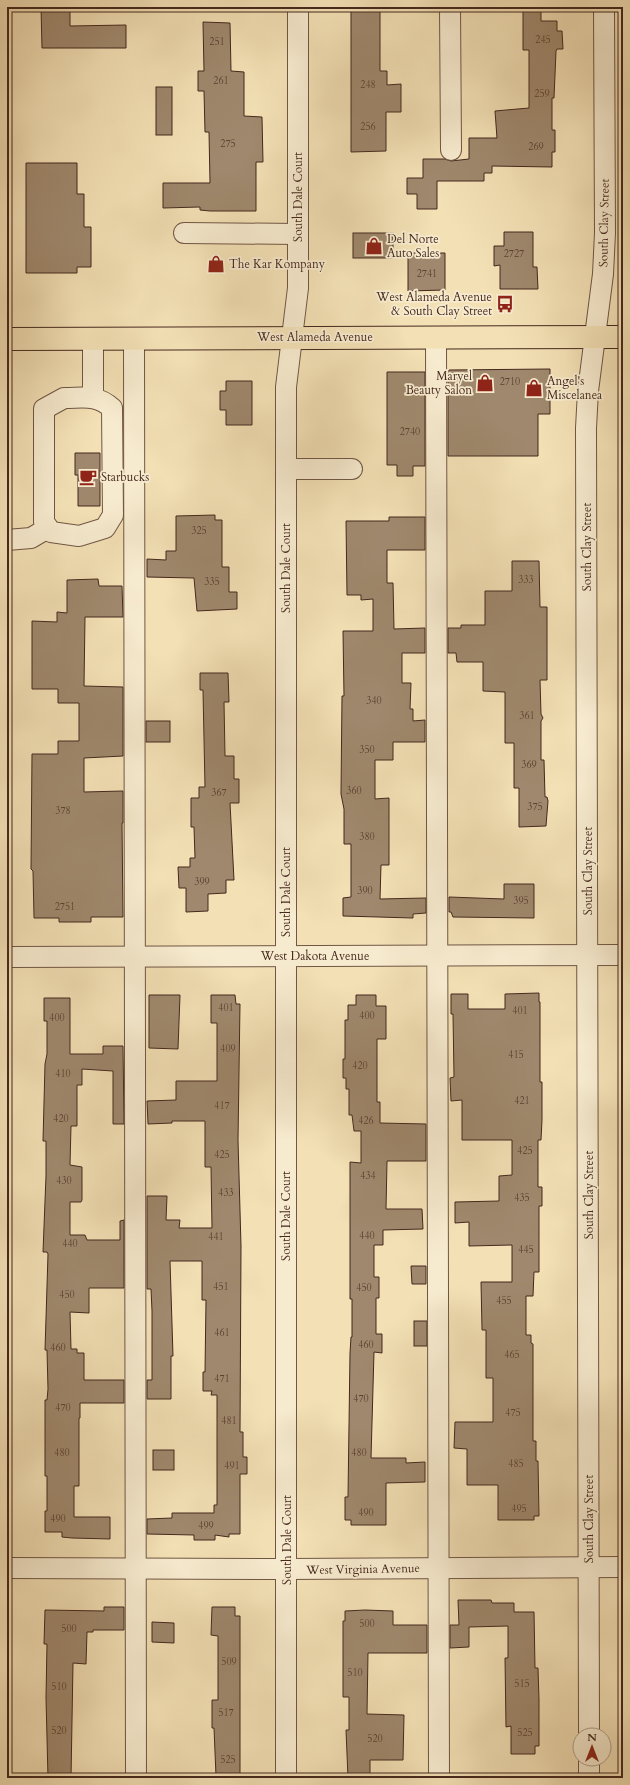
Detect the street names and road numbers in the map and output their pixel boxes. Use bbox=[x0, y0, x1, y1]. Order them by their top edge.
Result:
street label: South Dale Court bbox=[290, 152, 306, 242]
street label: South Clay Street bbox=[595, 178, 613, 267]
street label: West Alameda Avenue bbox=[256, 329, 373, 345]
street label: South Clay Street bbox=[579, 503, 595, 591]
street label: South Dale Court bbox=[278, 523, 294, 613]
street label: South Clay Street bbox=[580, 827, 596, 915]
street label: South Dale Court bbox=[278, 847, 294, 937]
street label: West Dakota Avenue bbox=[260, 948, 369, 964]
street label: South Clay Street bbox=[581, 1151, 597, 1239]
street label: South Dale Court bbox=[278, 1171, 294, 1261]
street label: South Clay Street bbox=[581, 1475, 597, 1563]
street label: South Dale Court bbox=[279, 1495, 295, 1585]
street label: West Virginia Avenue bbox=[305, 1560, 420, 1578]

